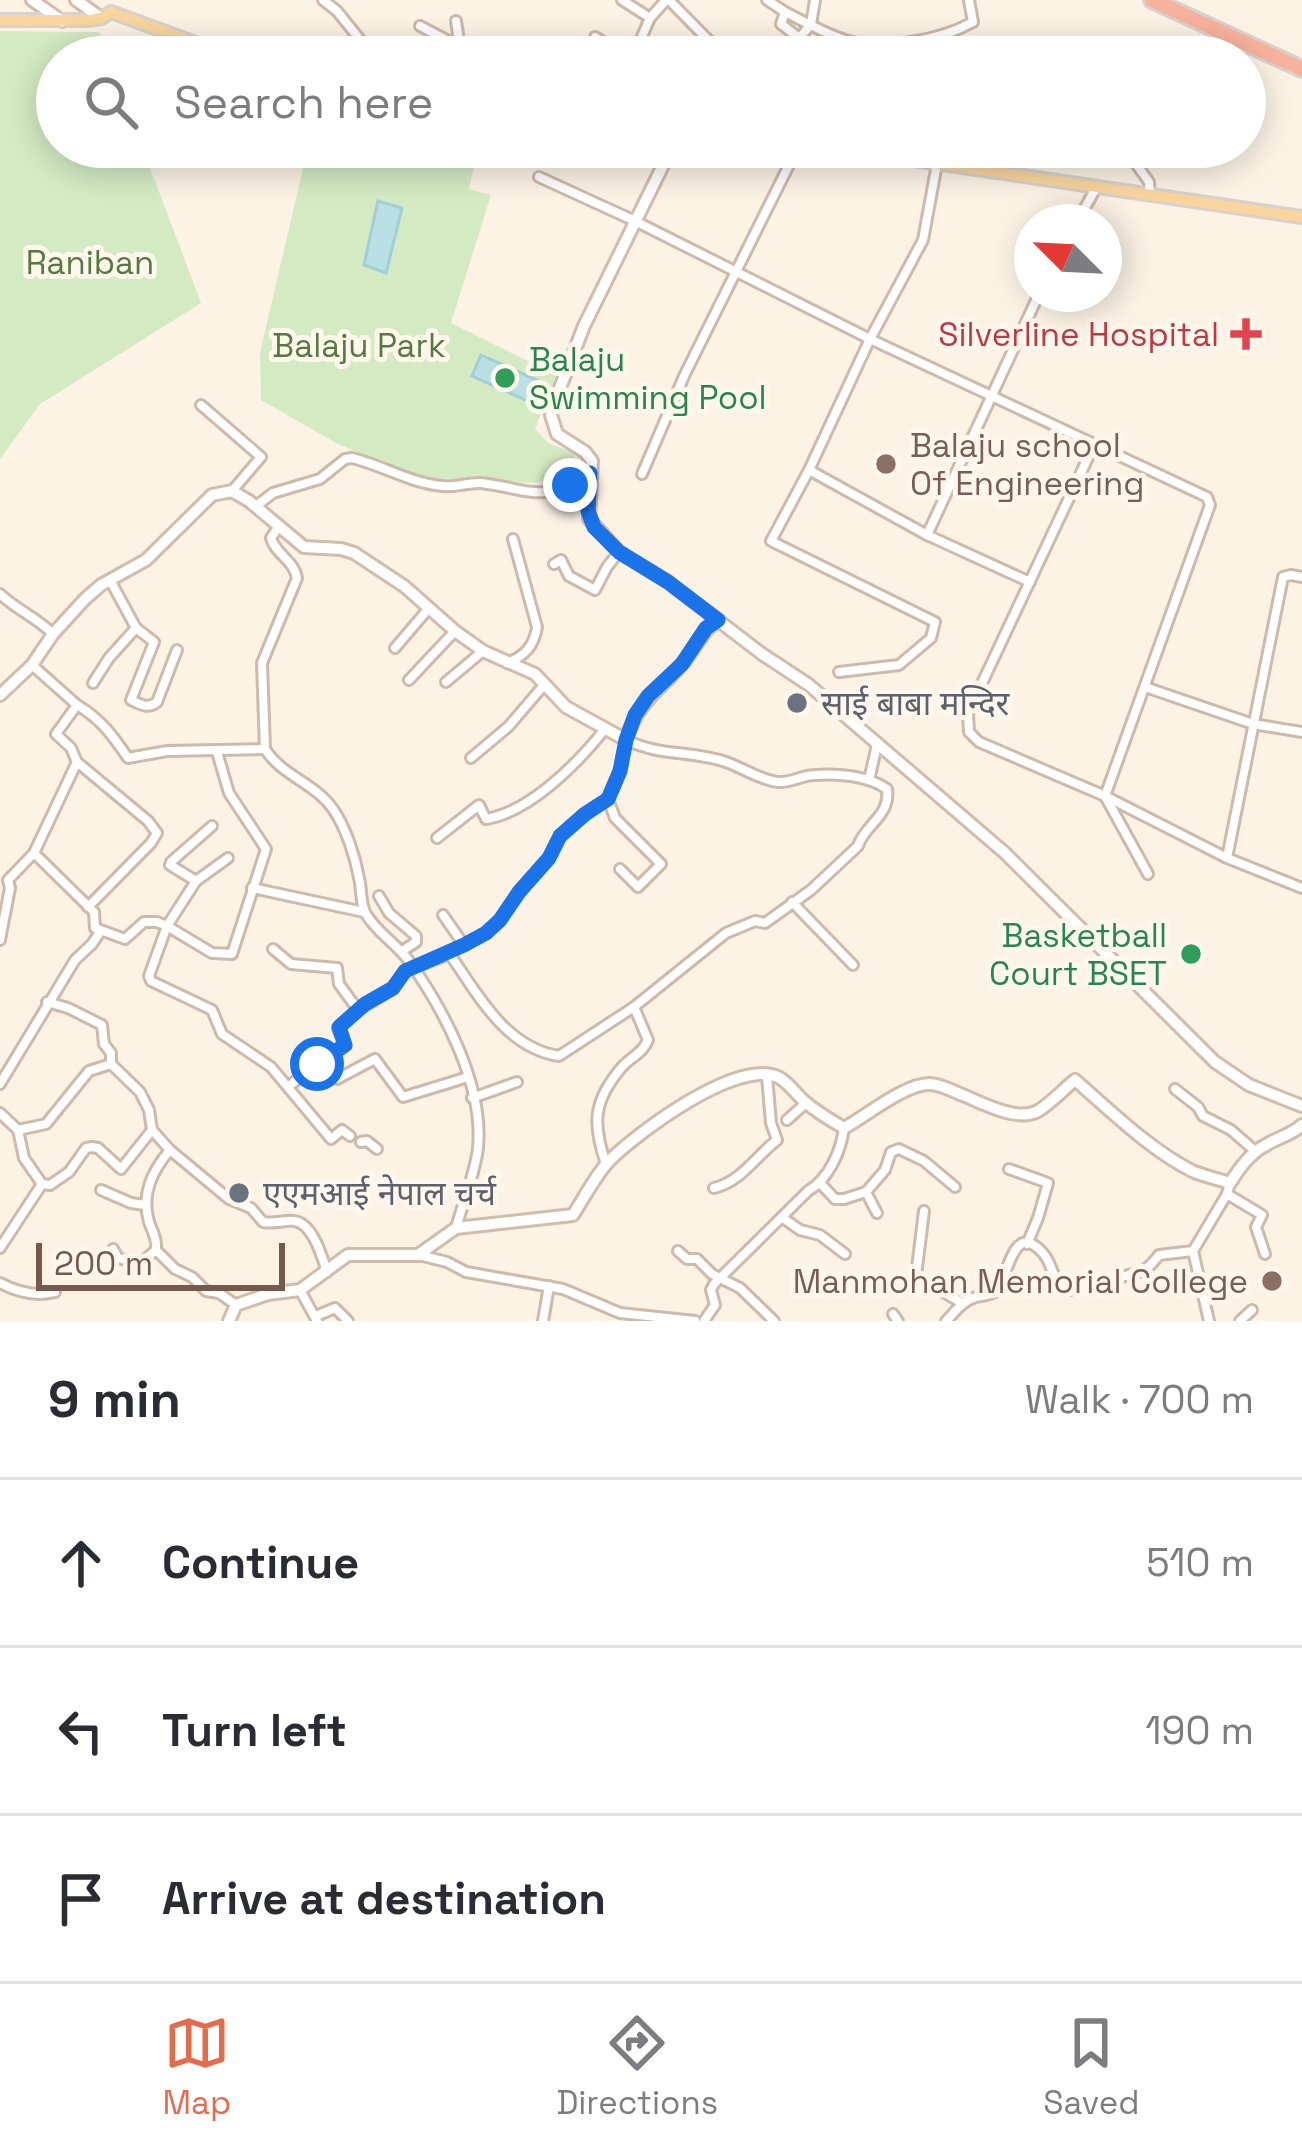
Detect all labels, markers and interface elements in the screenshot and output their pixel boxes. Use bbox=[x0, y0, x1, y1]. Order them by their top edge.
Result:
search box bbox=[36, 36, 1266, 168]
icon: search bbox=[78, 69, 144, 135]
text: Search here bbox=[174, 74, 433, 131]
north arrow bbox=[1014, 204, 1122, 312]
park label: Raniban bbox=[26, 242, 154, 284]
place label: Silverline Hospital bbox=[938, 314, 1219, 356]
marker: Silverline Hospital bbox=[1230, 318, 1262, 350]
park label: Balaju Park bbox=[272, 325, 446, 367]
place label: Balaju Swimming Pool bbox=[529, 339, 767, 419]
marker: Balaju Swimming Pool bbox=[492, 365, 518, 391]
place label: Balaju school Of Engineering bbox=[910, 425, 1144, 505]
marker: Balaju school Of Engineering bbox=[873, 451, 899, 477]
route end bbox=[543, 458, 597, 512]
place label: साई बाबा मन्दिर bbox=[821, 683, 1010, 725]
marker: साई बाबा मन्दिर bbox=[784, 690, 810, 716]
place label: Basketball Court BSET bbox=[989, 915, 1167, 995]
marker: Basketball Court BSET bbox=[1178, 941, 1204, 967]
route start bbox=[290, 1037, 344, 1091]
place label: एएमआई नेपाल चर्च bbox=[263, 1173, 497, 1215]
marker: एएमआई नेपाल चर्च bbox=[226, 1180, 252, 1206]
scale bar bbox=[36, 1237, 285, 1290]
text: 200 m bbox=[54, 1243, 153, 1285]
place label: Manmohan Memorial College bbox=[793, 1261, 1248, 1303]
marker: Manmohan Memorial College bbox=[1259, 1268, 1285, 1294]
text: 9 min bbox=[48, 1367, 181, 1432]
text: Walk · 700 m bbox=[1025, 1375, 1254, 1424]
icon: ahead bbox=[48, 1530, 114, 1596]
text: Continue bbox=[162, 1534, 359, 1591]
text: 510 m bbox=[1146, 1538, 1254, 1587]
icon: left bbox=[48, 1698, 114, 1764]
text: Turn left bbox=[162, 1702, 347, 1759]
text: 190 m bbox=[1145, 1706, 1254, 1755]
icon: arrive bbox=[48, 1866, 114, 1932]
text: Arrive at destination bbox=[162, 1870, 606, 1927]
tab: Map bbox=[163, 2010, 231, 2124]
tab: Directions bbox=[556, 2010, 718, 2124]
tab: Saved bbox=[1043, 2010, 1139, 2124]

